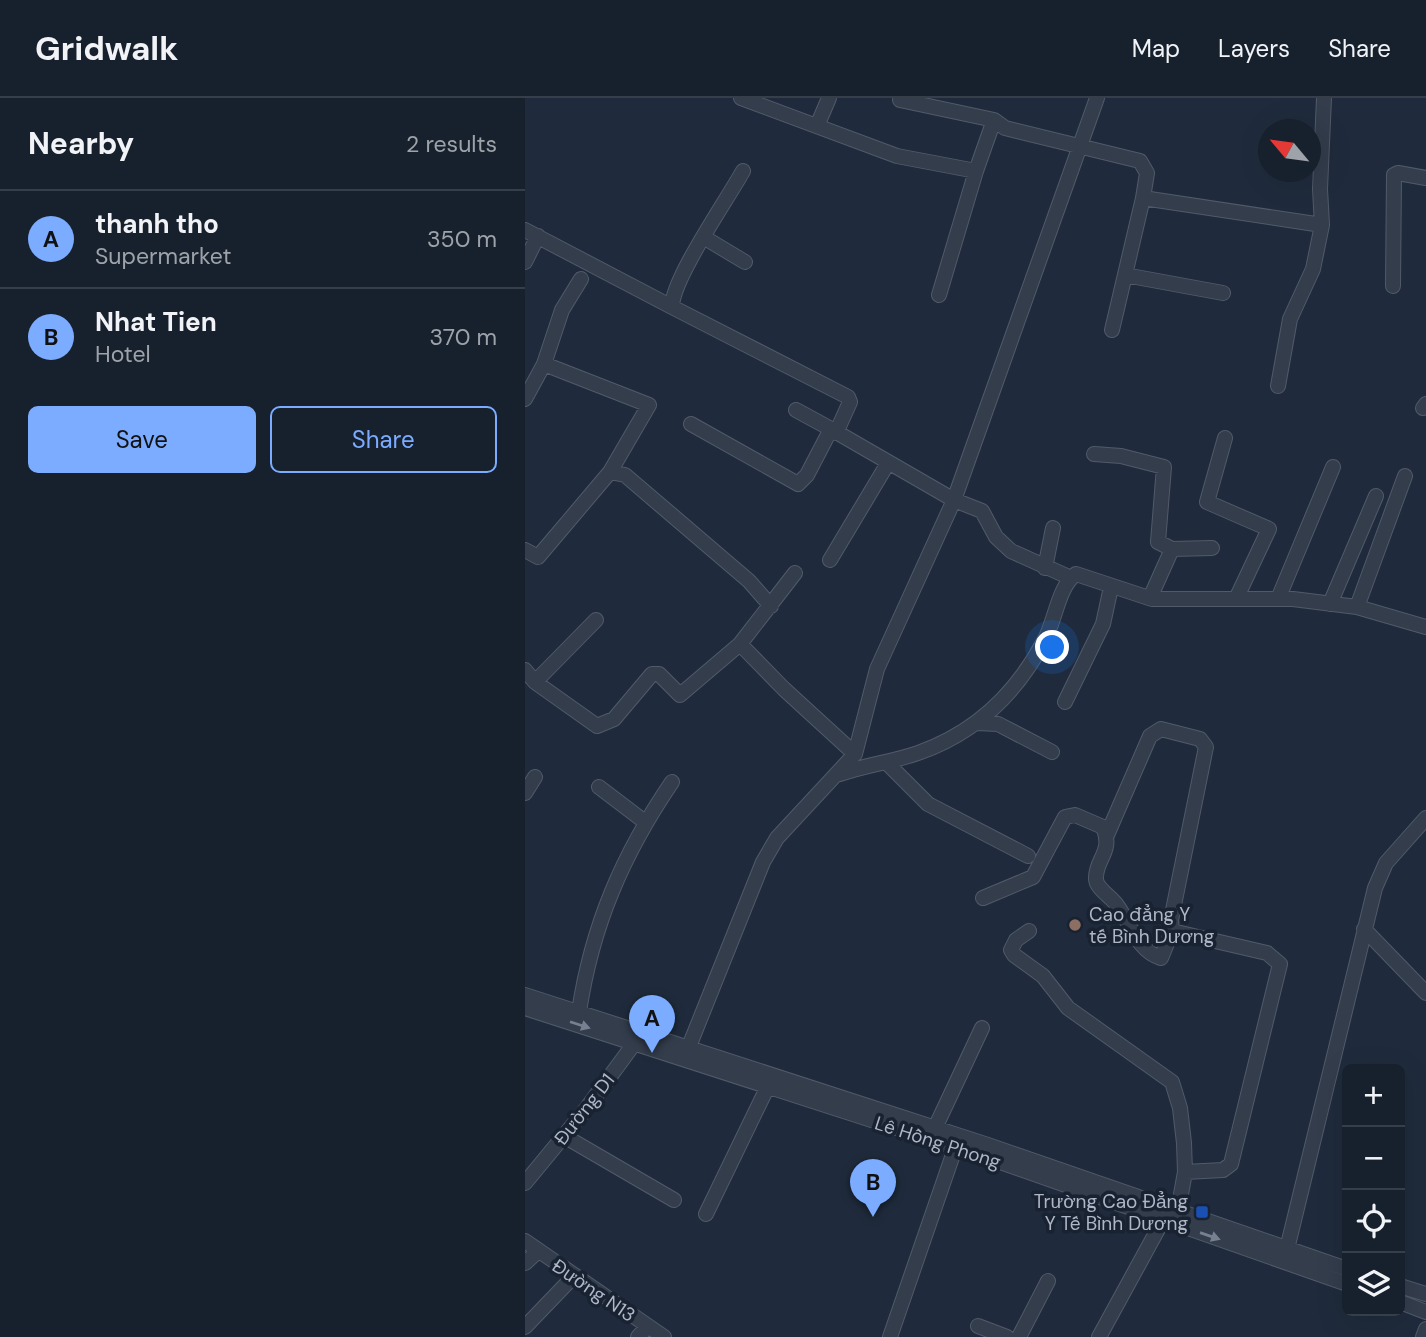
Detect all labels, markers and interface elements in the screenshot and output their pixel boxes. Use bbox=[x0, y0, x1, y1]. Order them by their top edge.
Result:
text: Gridwalk bbox=[35, 27, 178, 70]
text: Map bbox=[1132, 33, 1180, 64]
text: Layers bbox=[1218, 33, 1290, 64]
text: Share bbox=[1328, 33, 1391, 64]
north arrow bbox=[1258, 119, 1321, 182]
text: Nearby bbox=[28, 124, 134, 163]
text: 2 results bbox=[406, 129, 497, 159]
text: thanh tho bbox=[95, 207, 219, 241]
text: A bbox=[43, 224, 59, 254]
text: 350 m bbox=[427, 224, 497, 254]
text: Supermarket bbox=[95, 241, 231, 271]
text: Nhat Tien bbox=[95, 305, 217, 339]
text: B bbox=[44, 322, 58, 352]
text: 370 m bbox=[429, 322, 497, 352]
text: Hotel bbox=[95, 339, 151, 369]
button: Save bbox=[28, 406, 256, 473]
button: Share bbox=[270, 406, 497, 473]
your location bbox=[1035, 630, 1069, 664]
place label: Cao đẳng Y tế Bình Dương bbox=[1089, 902, 1215, 949]
marker: Cao đẳng Y tế Bình Dương bbox=[1067, 917, 1083, 933]
pin: A bbox=[629, 995, 675, 1053]
one-way arrow bbox=[569, 1021, 590, 1031]
map controls bbox=[1342, 1064, 1405, 1316]
button: + bbox=[1342, 1064, 1405, 1127]
street label: Đường D1 bbox=[549, 1068, 620, 1150]
street label: Lê Hồng Phong bbox=[872, 1110, 1004, 1175]
button: − bbox=[1342, 1127, 1405, 1190]
pin: B bbox=[850, 1159, 896, 1217]
place label: Trường Cao Đẳng Y Tế Bình Dương bbox=[1034, 1189, 1188, 1236]
button: locate bbox=[1342, 1190, 1405, 1253]
marker: Trường Cao Đẳng Y Tế Bình Dương bbox=[1194, 1204, 1210, 1220]
one-way arrow bbox=[1200, 1231, 1221, 1242]
street label: Đường N13 bbox=[547, 1253, 640, 1327]
button: layers bbox=[1342, 1253, 1405, 1316]

